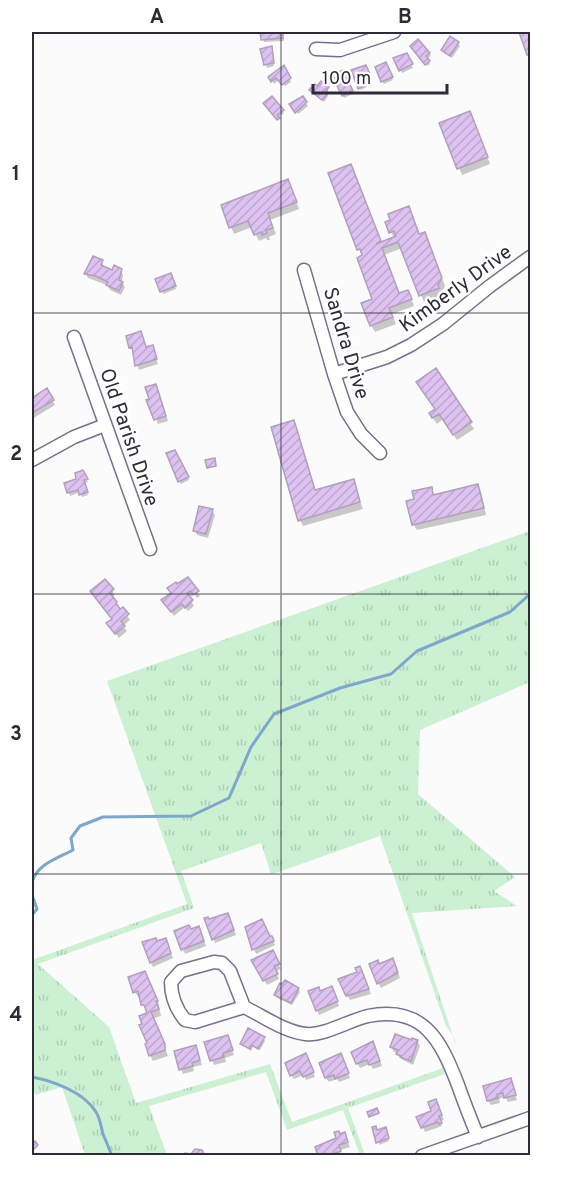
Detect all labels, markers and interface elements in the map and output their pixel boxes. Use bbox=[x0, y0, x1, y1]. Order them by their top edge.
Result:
text: A bbox=[150, 5, 164, 31]
text: B bbox=[398, 5, 412, 31]
scale bar bbox=[313, 57, 446, 95]
text: 100 m bbox=[322, 68, 371, 91]
text: 1 bbox=[12, 162, 20, 188]
street label: Kimberly Drive bbox=[395, 240, 518, 339]
street label: Sandra Drive bbox=[316, 285, 374, 403]
street label: Old Parish Drive bbox=[92, 365, 164, 510]
text: 2 bbox=[10, 442, 22, 468]
text: 3 bbox=[10, 722, 22, 748]
text: 4 bbox=[10, 1003, 22, 1029]

